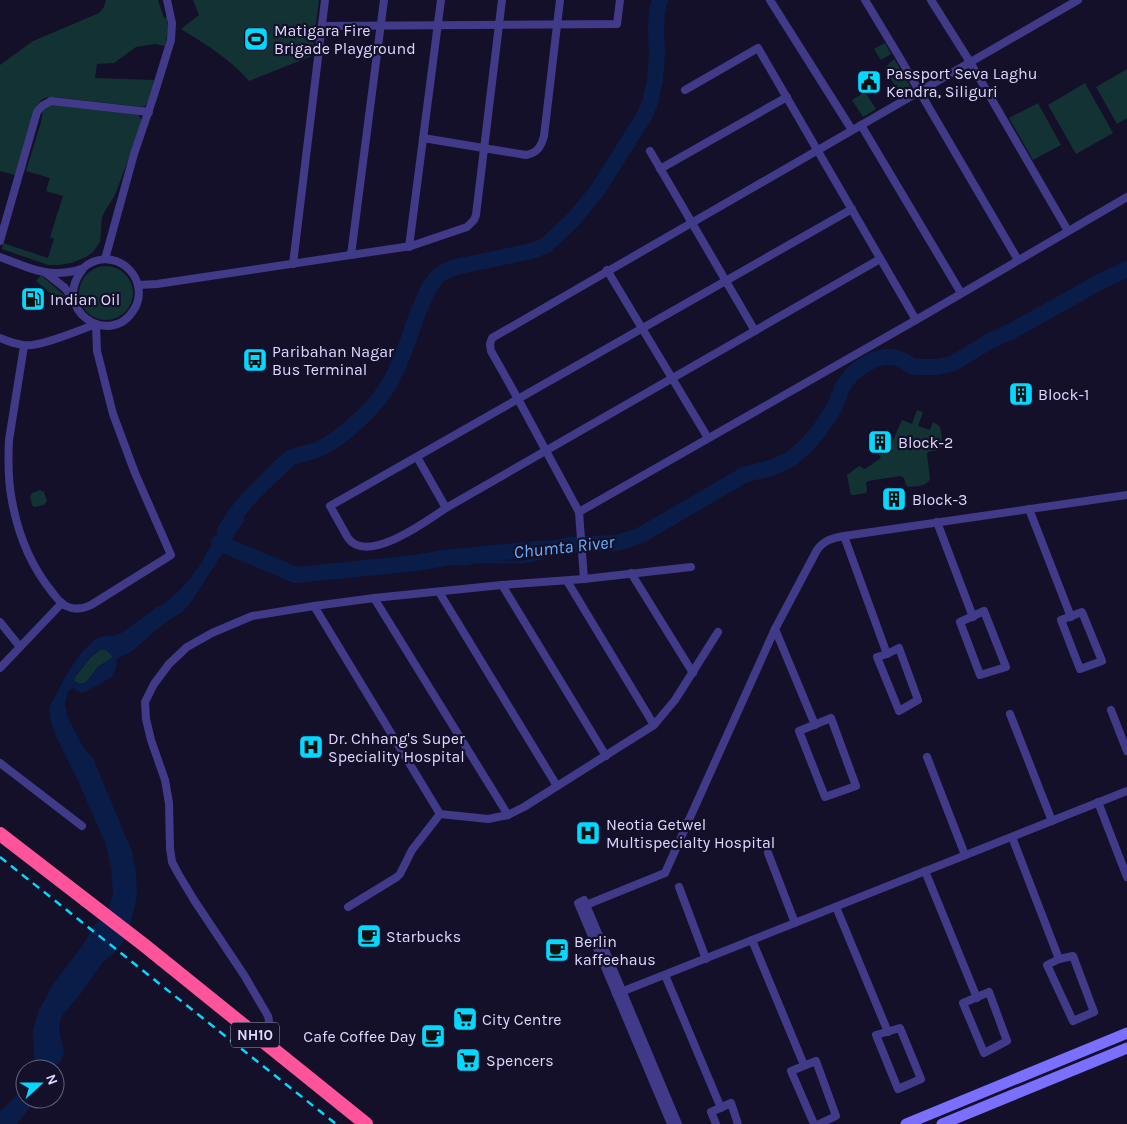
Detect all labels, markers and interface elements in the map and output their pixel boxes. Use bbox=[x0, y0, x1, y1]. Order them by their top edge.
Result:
place label: Matigara Fire Brigade Playground bbox=[274, 21, 416, 58]
sports icon: Matigara Fire Brigade Playground bbox=[243, 26, 269, 52]
place label: Passport Seva Laghu Kendra, Siliguri bbox=[886, 64, 1037, 101]
public building icon: Passport Seva Laghu Kendra, Siliguri bbox=[856, 69, 882, 95]
fuel station icon: Indian Oil bbox=[20, 286, 46, 312]
place label: Indian Oil bbox=[50, 290, 120, 309]
place label: Paribahan Nagar Bus Terminal bbox=[272, 342, 394, 379]
bus stop icon: Paribahan Nagar Bus Terminal bbox=[242, 347, 268, 373]
building icon: Block-1 bbox=[1008, 381, 1034, 407]
place label: Block-1 bbox=[1038, 385, 1089, 404]
building icon: Block-2 bbox=[867, 429, 893, 455]
place label: Block-2 bbox=[898, 433, 953, 452]
building icon: Block-3 bbox=[881, 486, 907, 512]
place label: Block-3 bbox=[912, 490, 967, 509]
water label: Chumta River bbox=[513, 531, 616, 563]
place label: Dr. Chhang's Super Speciality Hospital bbox=[328, 729, 465, 766]
hospital icon: Dr. Chhang's Super Speciality Hospital bbox=[298, 734, 324, 760]
place label: Neotia Getwel Multispecialty Hospital bbox=[606, 815, 775, 852]
hospital icon: Neotia Getwel Multispecialty Hospital bbox=[575, 820, 601, 846]
cafe icon: Starbucks bbox=[356, 923, 382, 949]
place label: Starbucks bbox=[386, 927, 461, 946]
place label: Berlin kaffeehaus bbox=[574, 932, 656, 969]
cafe icon: Berlin kaffeehaus bbox=[544, 937, 570, 963]
supermarket icon: City Centre bbox=[452, 1006, 478, 1032]
place label: City Centre bbox=[482, 1010, 562, 1029]
road number: NH10 bbox=[231, 1022, 279, 1048]
cafe icon: Cafe Coffee Day bbox=[420, 1023, 446, 1049]
place label: Cafe Coffee Day bbox=[303, 1027, 417, 1046]
supermarket icon: Spencers bbox=[455, 1047, 481, 1073]
place label: Spencers bbox=[486, 1051, 554, 1070]
north arrow bbox=[15, 1059, 65, 1109]
text: N bbox=[42, 1072, 61, 1087]

